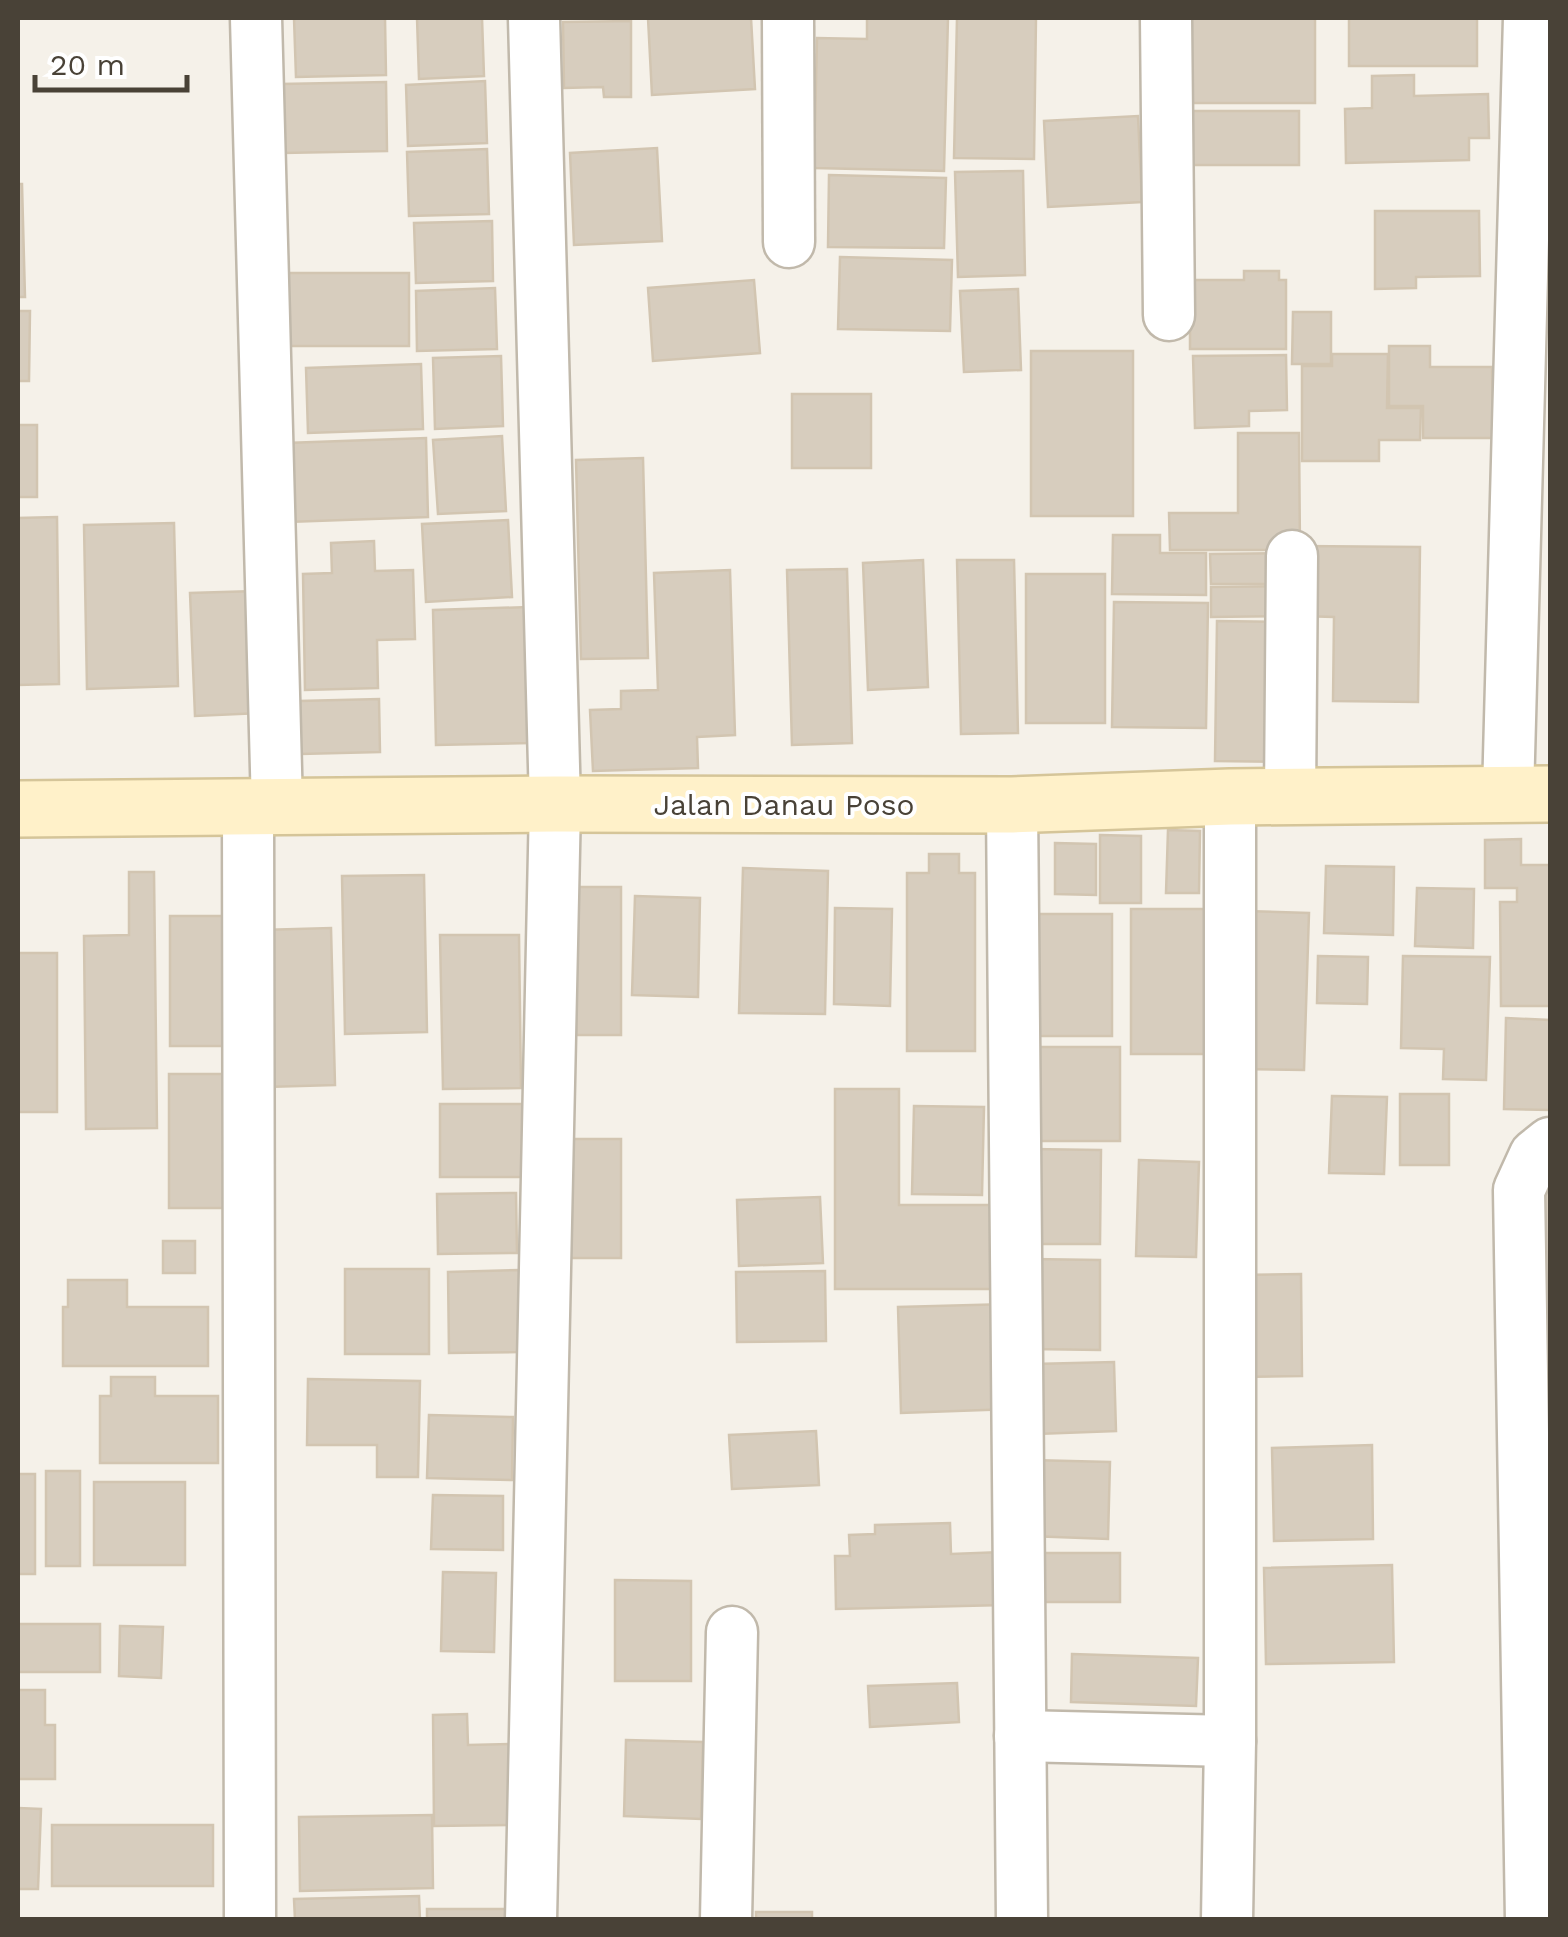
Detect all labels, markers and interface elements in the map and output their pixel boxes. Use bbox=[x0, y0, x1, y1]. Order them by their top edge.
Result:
scale bar bbox=[35, 30, 188, 92]
text: 20 m bbox=[50, 47, 125, 82]
street label: Jalan Danau Poso bbox=[653, 787, 915, 822]

